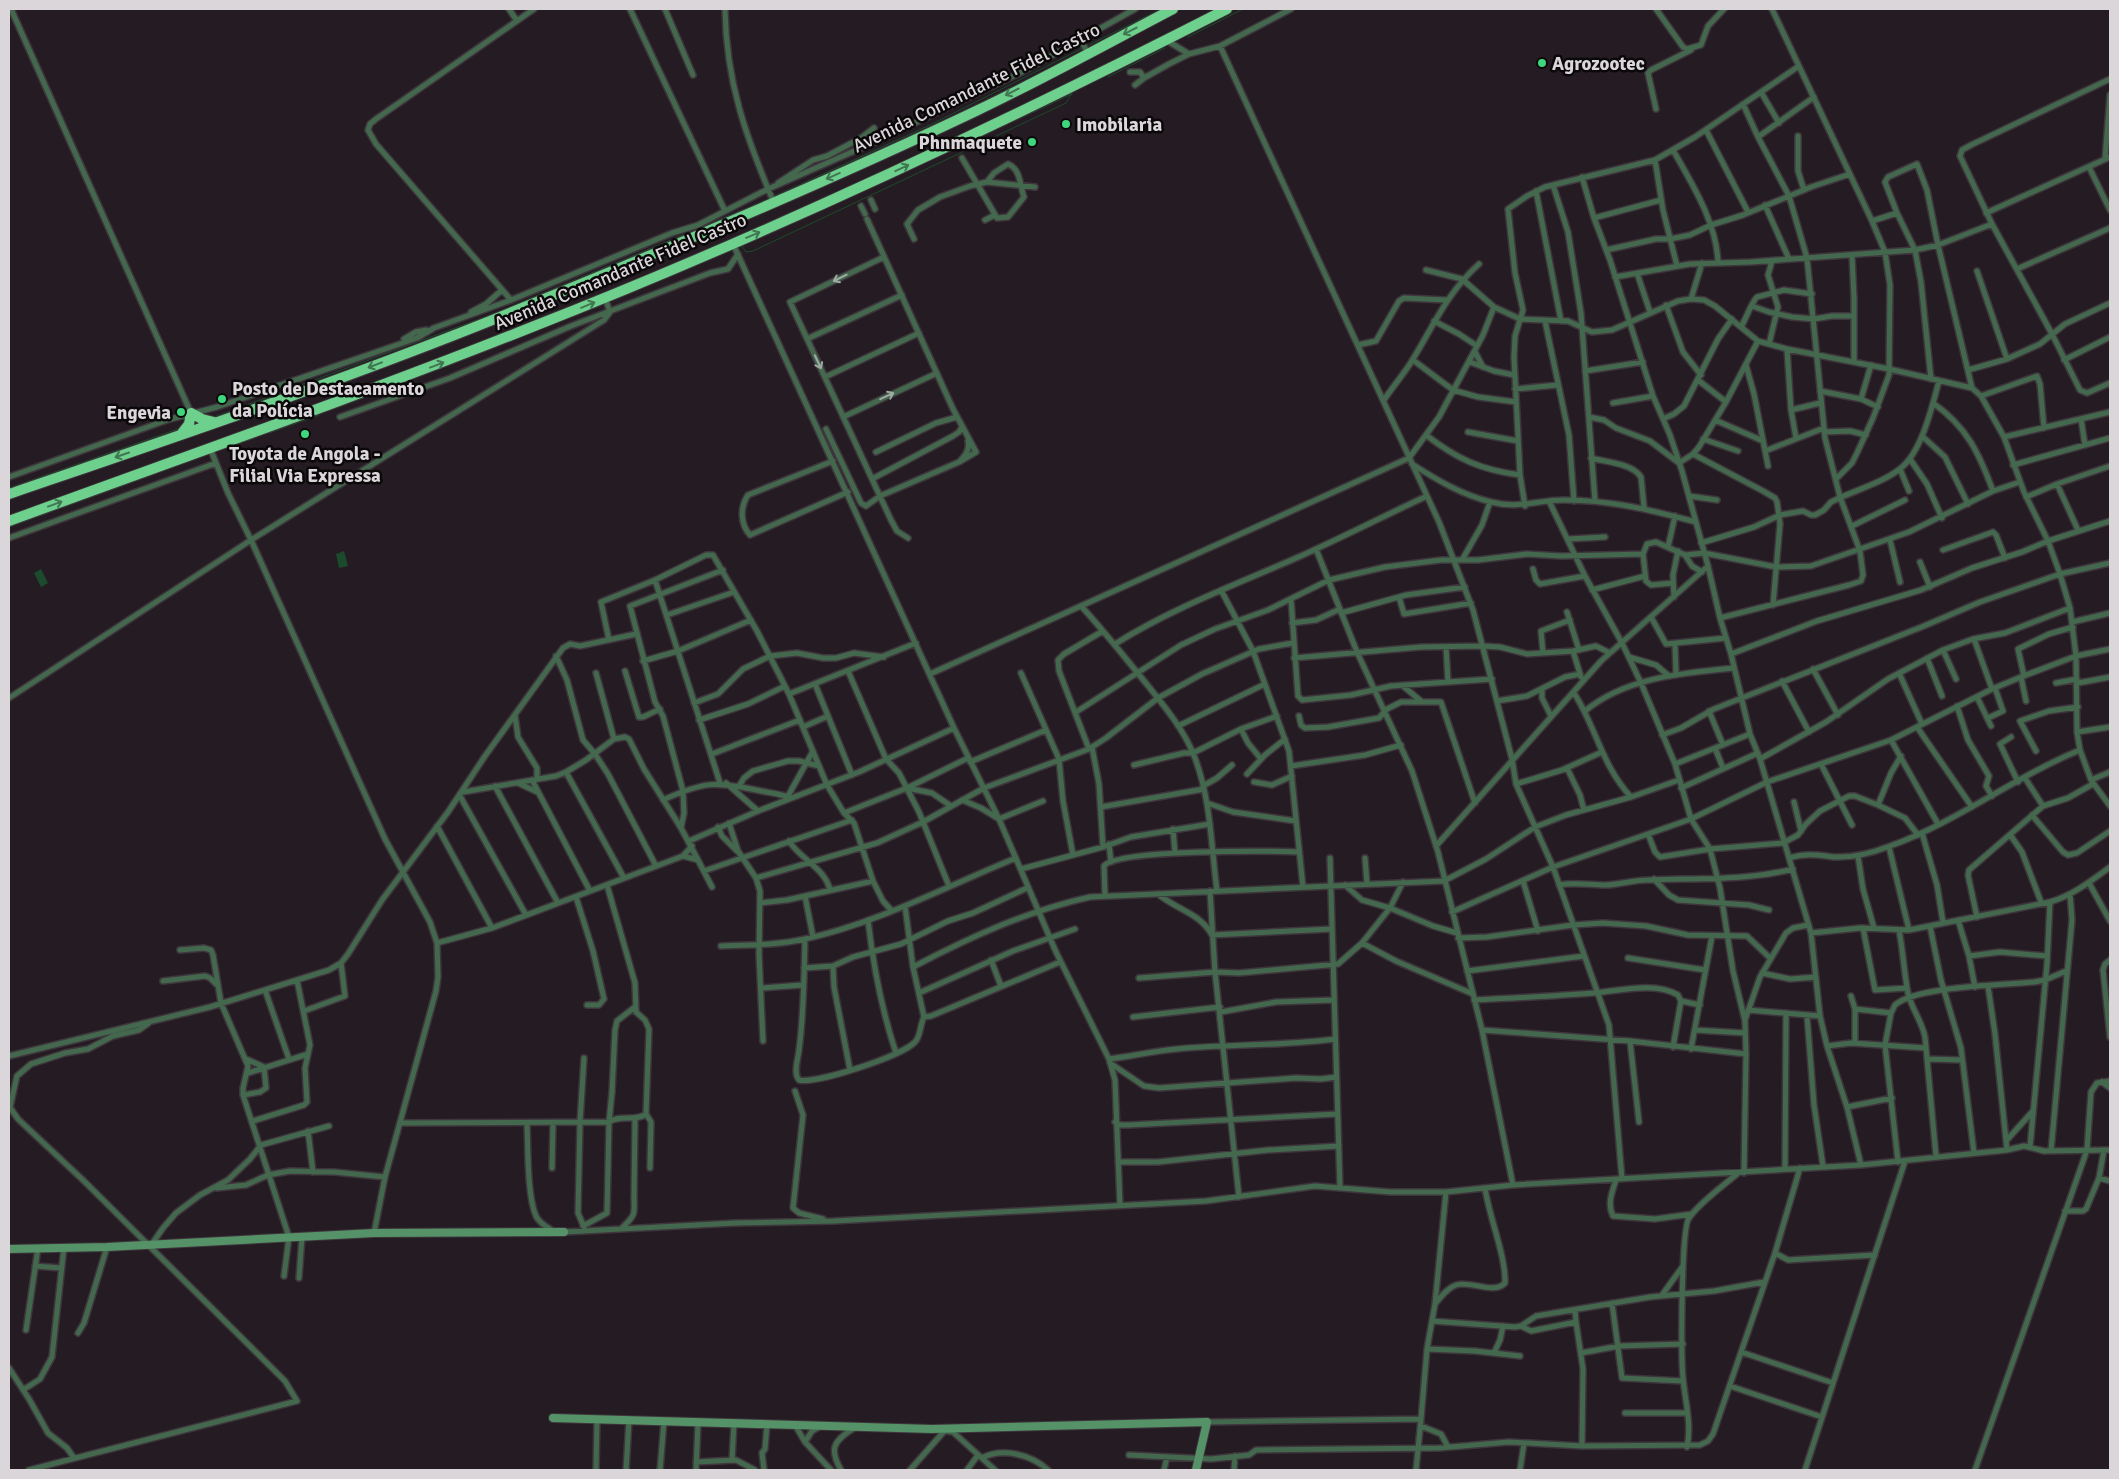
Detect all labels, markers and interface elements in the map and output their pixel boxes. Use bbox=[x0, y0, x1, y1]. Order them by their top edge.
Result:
street label: Avenida Comandante Fidel Castro bbox=[849, 17, 1104, 158]
one-way arrow bbox=[1123, 27, 1138, 36]
place label: Agrozootec bbox=[1552, 52, 1645, 76]
marker: Agrozootec bbox=[1536, 57, 1548, 69]
one-way arrow bbox=[1004, 87, 1019, 97]
place label: Imobilaria bbox=[1076, 113, 1162, 137]
marker: Imobilaria bbox=[1060, 118, 1072, 130]
place label: Phnmaquete bbox=[919, 131, 1022, 155]
marker: Phnmaquete bbox=[1026, 136, 1038, 148]
one-way arrow bbox=[894, 163, 909, 173]
one-way arrow bbox=[826, 172, 841, 182]
street label: Avenida Comandante Fidel Castro bbox=[490, 208, 750, 336]
one-way arrow bbox=[745, 229, 760, 239]
one-way arrow bbox=[833, 274, 848, 283]
one-way arrow bbox=[580, 299, 595, 309]
one-way arrow bbox=[814, 354, 823, 369]
one-way arrow bbox=[429, 359, 444, 368]
one-way arrow bbox=[368, 361, 384, 370]
place label: Posto de Destacamento da Polícia bbox=[232, 377, 424, 423]
one-way arrow bbox=[879, 391, 894, 401]
marker: Posto de Destacamento da Polícia bbox=[216, 393, 228, 405]
place label: Engevia bbox=[106, 401, 171, 425]
marker: Engevia bbox=[175, 406, 187, 418]
marker: Toyota de Angola - Filial Via Expressa bbox=[299, 428, 311, 440]
place label: Toyota de Angola - Filial Via Expressa bbox=[229, 442, 381, 488]
one-way arrow bbox=[115, 450, 131, 460]
one-way arrow bbox=[46, 499, 62, 508]

